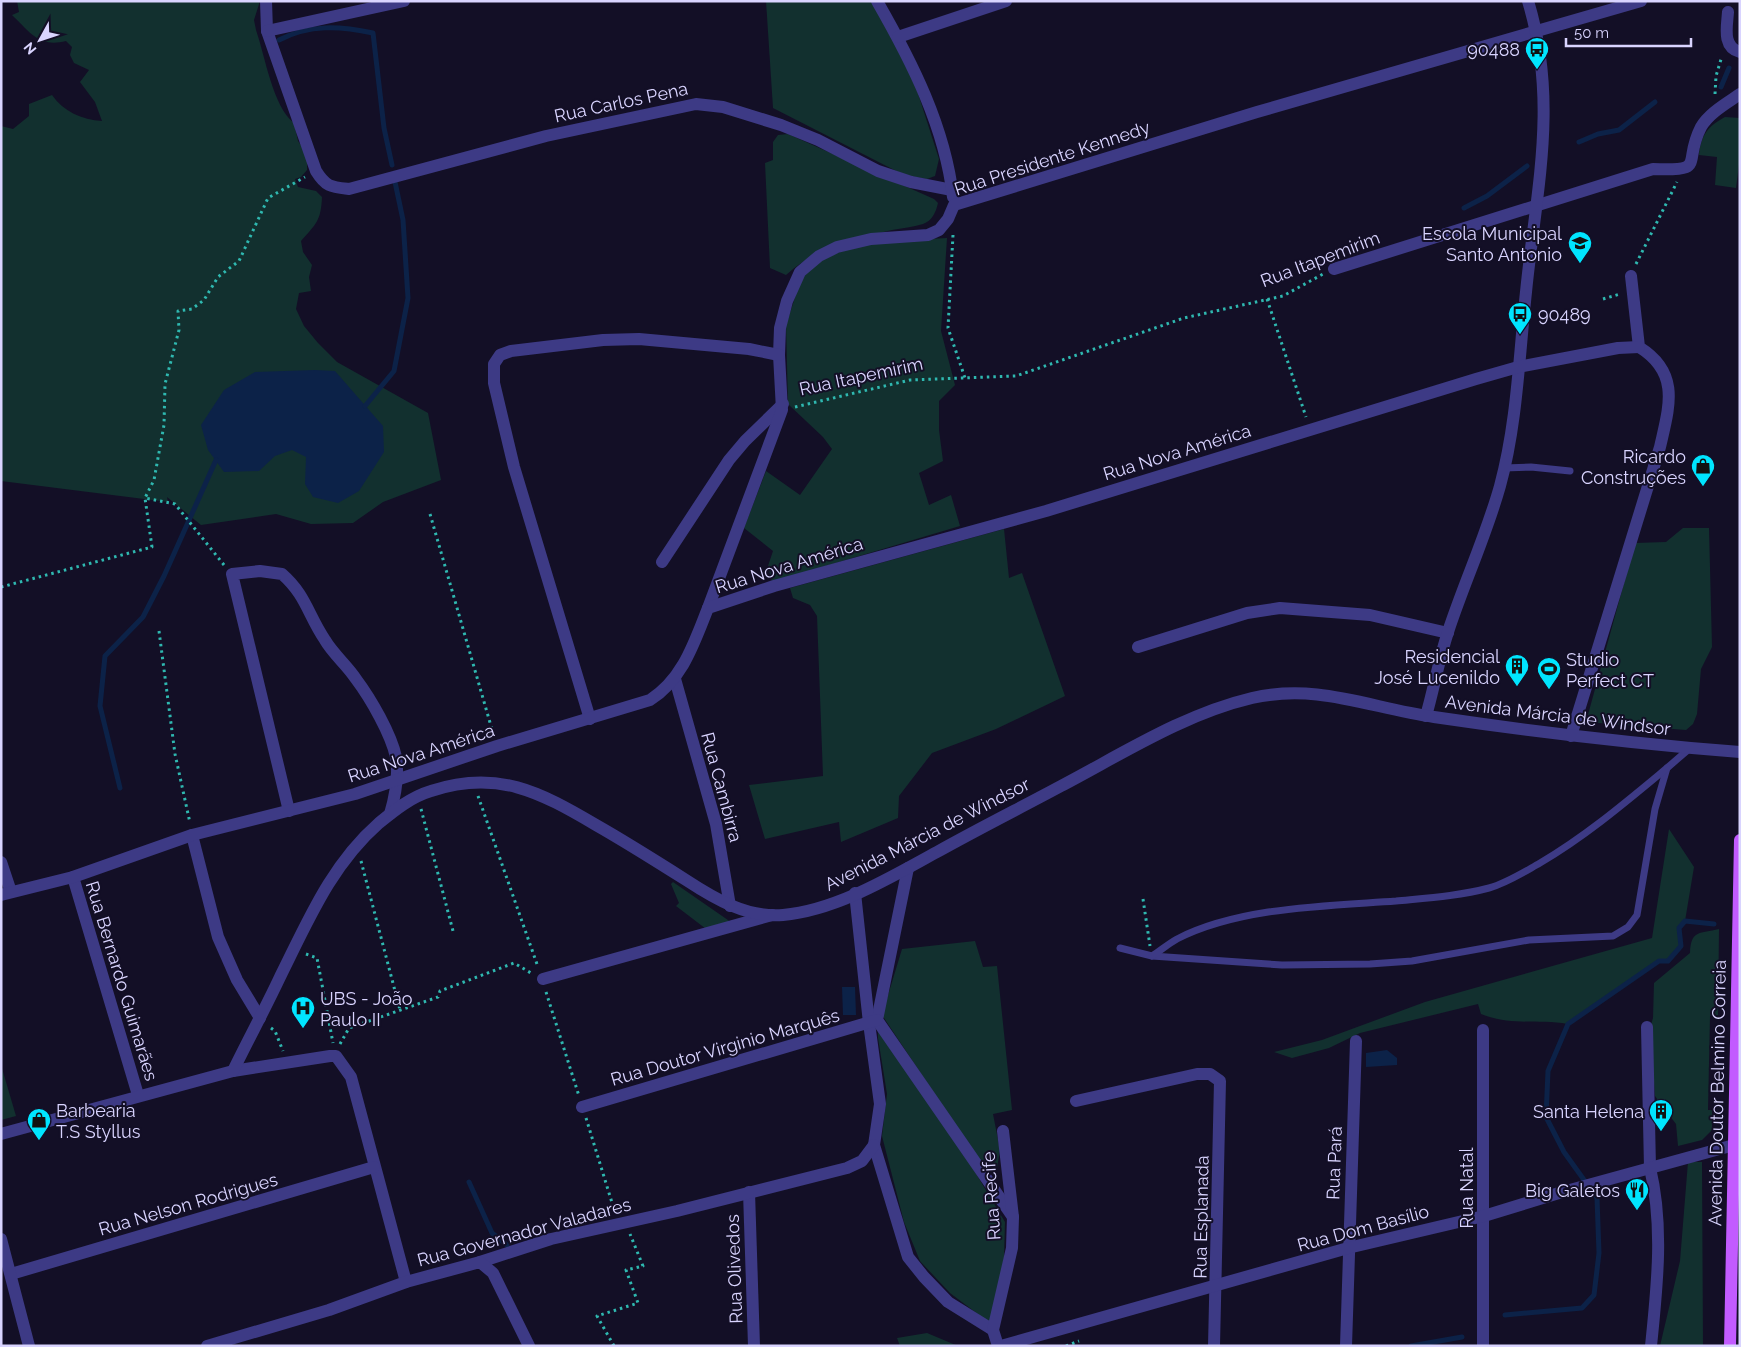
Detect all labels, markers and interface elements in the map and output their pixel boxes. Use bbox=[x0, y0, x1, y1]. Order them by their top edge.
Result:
north arrow bbox=[15, 15, 65, 65]
scale bar bbox=[1566, 15, 1691, 47]
text: 50 m bbox=[1574, 24, 1609, 42]
bus stop icon: 90488 bbox=[1524, 36, 1550, 70]
text: N bbox=[20, 39, 40, 58]
place label: 90488 bbox=[1467, 39, 1520, 60]
street label: Rua Carlos Pena bbox=[552, 78, 690, 126]
street label: Rua Presidente Kennedy bbox=[952, 116, 1153, 200]
place label: Escola Municipal Santo Antonio bbox=[1422, 223, 1562, 265]
street label: Rua Itapemirim bbox=[1257, 227, 1383, 291]
school or university icon: Escola Municipal Santo Antonio bbox=[1567, 230, 1593, 264]
bus stop icon: 90489 bbox=[1507, 301, 1533, 335]
place label: 90489 bbox=[1538, 304, 1591, 325]
street label: Rua Itapemirim bbox=[797, 353, 925, 399]
street label: Rua Nova América bbox=[1101, 420, 1253, 484]
place label: Ricardo Construções bbox=[1581, 446, 1686, 488]
shop icon: Ricardo Construções bbox=[1690, 453, 1716, 487]
street label: Rua Nova América bbox=[713, 533, 865, 597]
place label: Residencial José Lucenildo bbox=[1374, 646, 1500, 688]
place label: Studio Perfect CT bbox=[1566, 649, 1654, 691]
building icon: Residencial José Lucenildo bbox=[1504, 653, 1530, 687]
sports icon: Studio Perfect CT bbox=[1536, 656, 1562, 690]
street label: Avenida Márcia de Windsor bbox=[1444, 691, 1673, 739]
street label: Rua Nova América bbox=[345, 719, 497, 787]
street label: Rua Cambirra bbox=[697, 730, 747, 844]
street label: Avenida Márcia de Windsor bbox=[821, 773, 1034, 895]
street label: Rua Bernardo Guimarães bbox=[82, 879, 162, 1084]
street label: Avenida Doutor Belmino Correia bbox=[1704, 960, 1730, 1226]
place label: UBS - João Paulo II bbox=[320, 988, 413, 1030]
hospital icon: UBS - João Paulo II bbox=[290, 995, 316, 1029]
street label: Rua Doutor Virginio Marquês bbox=[608, 1004, 842, 1090]
building icon: Santa Helena bbox=[1648, 1098, 1674, 1132]
place label: Barbearia T.S Styllus bbox=[56, 1100, 141, 1142]
place label: Santa Helena bbox=[1533, 1101, 1644, 1122]
shop icon: Barbearia T.S Styllus bbox=[26, 1107, 52, 1141]
street label: Rua Pará bbox=[1322, 1126, 1346, 1200]
street label: Rua Natal bbox=[1456, 1147, 1477, 1229]
street label: Rua Recife bbox=[977, 1151, 1005, 1241]
street label: Rua Esplanada bbox=[1189, 1155, 1213, 1279]
street label: Rua Nelson Rodrigues bbox=[96, 1168, 280, 1240]
restaurant icon: Big Galetos bbox=[1624, 1177, 1650, 1211]
place label: Big Galetos bbox=[1525, 1180, 1620, 1201]
street label: Rua Governador Valadares bbox=[415, 1193, 633, 1271]
street label: Rua Dom Basílio bbox=[1295, 1200, 1431, 1256]
street label: Rua Olivedos bbox=[722, 1214, 746, 1324]

